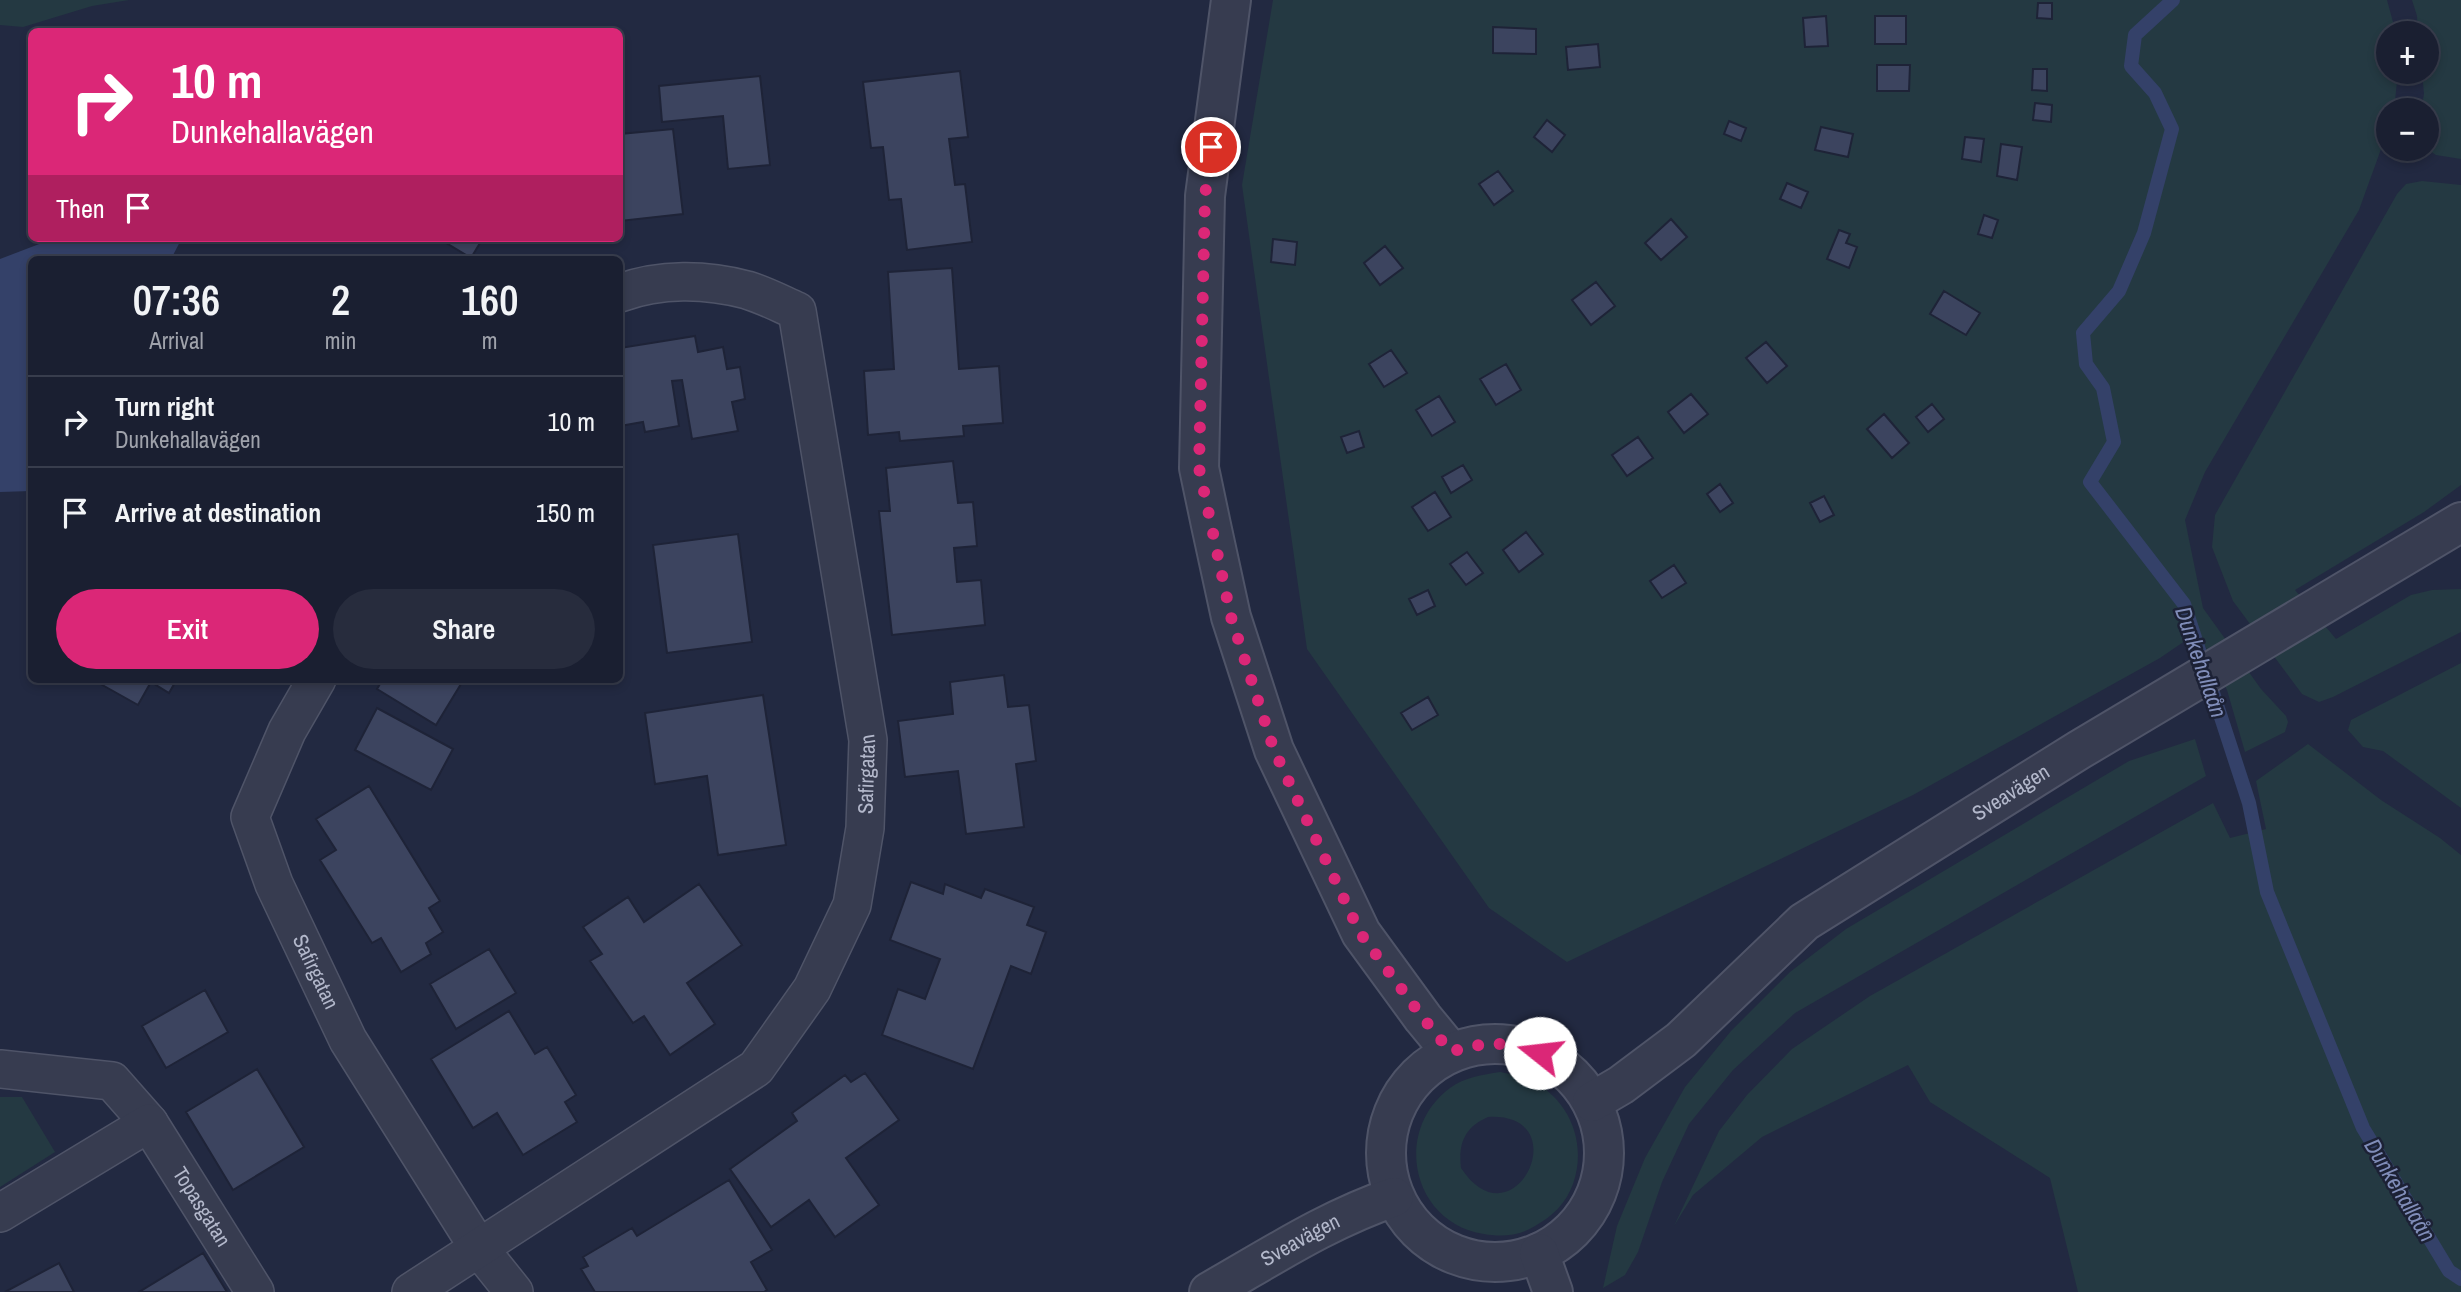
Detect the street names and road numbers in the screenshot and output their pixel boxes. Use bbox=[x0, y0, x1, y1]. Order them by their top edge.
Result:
street label: Safirgatan bbox=[850, 732, 882, 815]
street label: Sveavägen bbox=[1966, 757, 2055, 827]
street label: Safirgatan bbox=[286, 929, 346, 1014]
street label: Topasgatan bbox=[166, 1161, 238, 1252]
street label: Sveavägen bbox=[1255, 1206, 1344, 1273]

